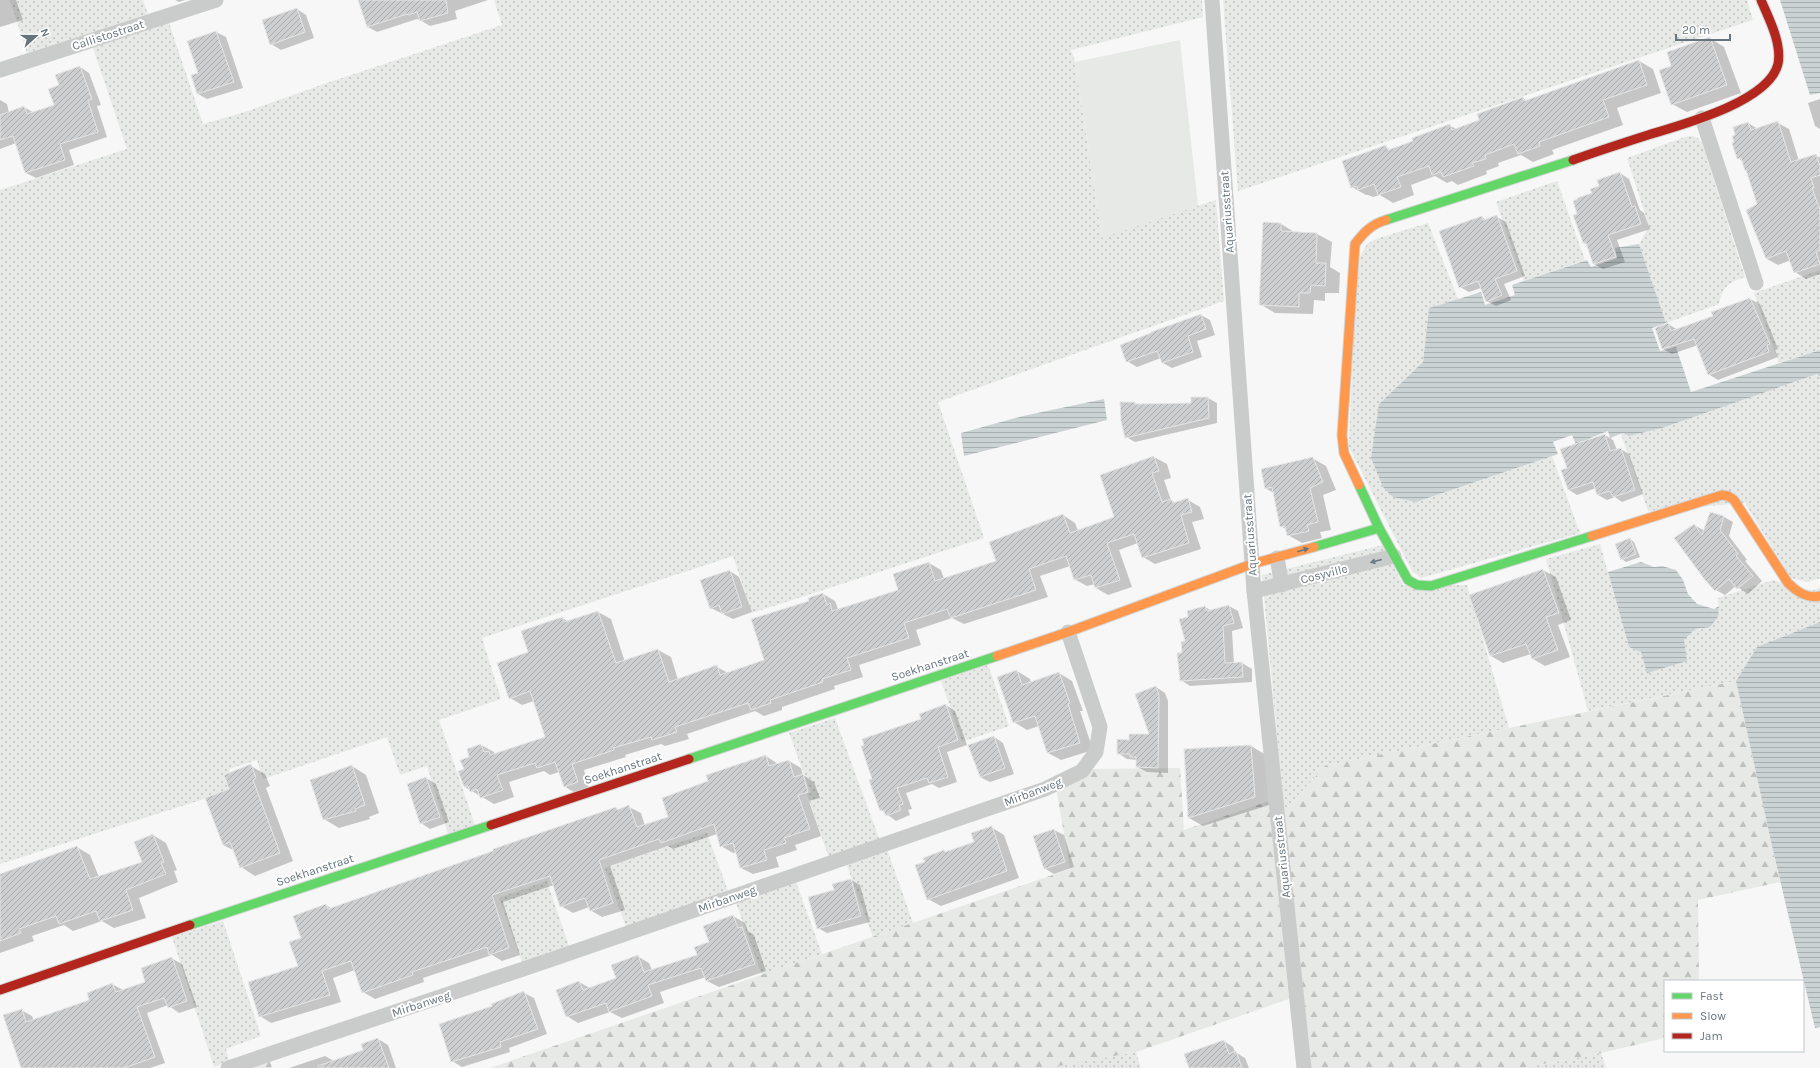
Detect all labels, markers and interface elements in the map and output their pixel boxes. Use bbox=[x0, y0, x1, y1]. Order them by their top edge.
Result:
north arrow bbox=[16, 16, 56, 56]
scale bar bbox=[1676, 16, 1730, 42]
street label: Callistostraat bbox=[70, 17, 146, 53]
text: 20 m bbox=[1682, 23, 1710, 37]
text: N bbox=[37, 27, 52, 39]
street label: Aquariusstraat bbox=[1217, 170, 1237, 253]
street label: Aquariusstraat bbox=[1240, 493, 1260, 576]
one-way arrow bbox=[1297, 547, 1309, 553]
one-way arrow bbox=[1370, 558, 1382, 564]
street label: Cosyville bbox=[1299, 561, 1349, 587]
street label: Soekhanstraat bbox=[889, 646, 971, 684]
street label: Soekhanstraat bbox=[582, 749, 664, 787]
street label: Mirbanweg bbox=[1002, 775, 1064, 809]
street label: Aquariusstraat bbox=[1271, 815, 1293, 899]
street label: Soekhanstraat bbox=[274, 851, 356, 889]
street label: Mirbanweg bbox=[696, 882, 758, 915]
legend bbox=[1664, 980, 1804, 1052]
street label: Mirbanweg bbox=[390, 988, 452, 1020]
text: Fast bbox=[1700, 989, 1724, 1003]
text: Slow bbox=[1700, 1009, 1726, 1023]
text: Jam bbox=[1700, 1029, 1723, 1043]

